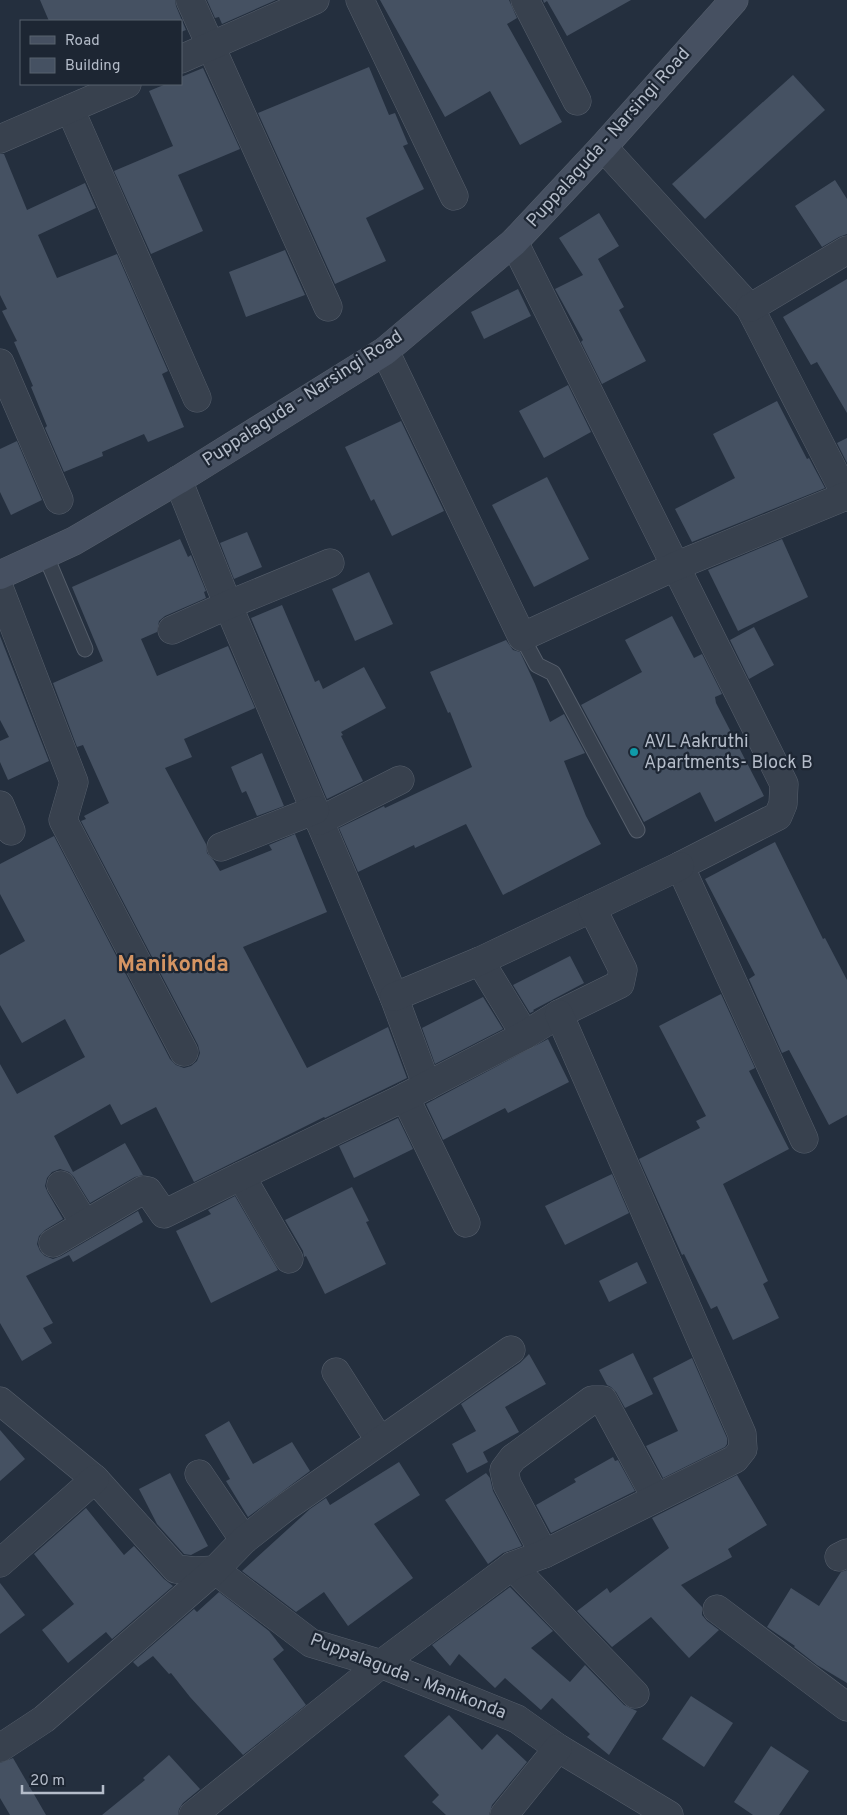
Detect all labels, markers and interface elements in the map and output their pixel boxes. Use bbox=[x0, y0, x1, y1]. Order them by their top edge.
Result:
legend bbox=[20, 20, 182, 85]
text: Road bbox=[65, 32, 100, 51]
street label: Puppalaguda - Narsingi Road bbox=[522, 43, 696, 233]
text: Building bbox=[65, 57, 120, 76]
street label: Puppalaguda - Narsingi Road bbox=[199, 326, 407, 472]
place label: AVL Aakruthi Apartments- Block B bbox=[644, 731, 813, 775]
marker: AVL Aakruthi Apartments- Block B bbox=[628, 746, 640, 758]
district label: Manikonda bbox=[117, 952, 229, 979]
street label: Puppalaguda - Manikonda bbox=[307, 1629, 509, 1725]
scale bar bbox=[22, 1762, 104, 1794]
text: 20 m bbox=[30, 1772, 65, 1791]

